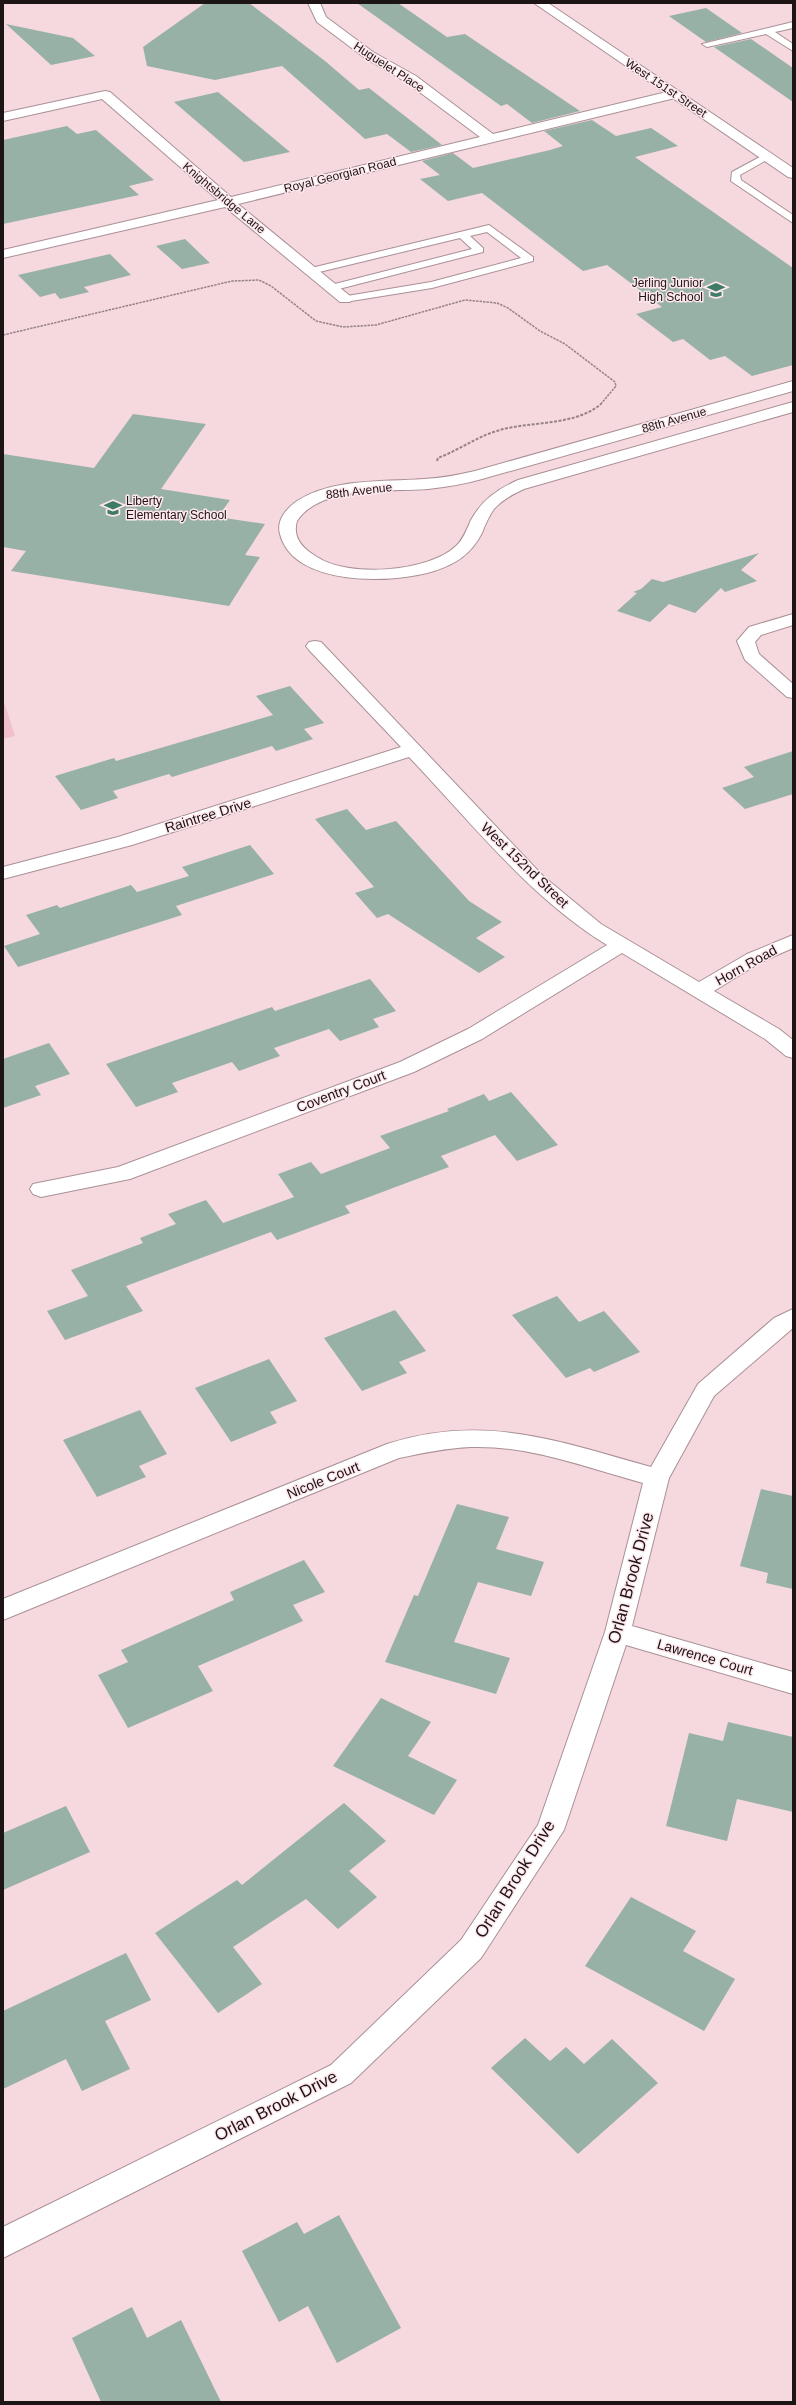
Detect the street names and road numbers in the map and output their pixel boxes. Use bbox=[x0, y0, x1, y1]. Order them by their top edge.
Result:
street label: Huguelet Place bbox=[351, 39, 427, 95]
street label: West 151st Street bbox=[623, 56, 710, 121]
street label: Royal Georgian Road bbox=[282, 154, 398, 196]
street label: Knightsbridge Lane bbox=[180, 159, 268, 237]
street label: 88th Avenue bbox=[640, 404, 708, 436]
street label: 88th Avenue bbox=[325, 480, 393, 502]
street label: Raintree Drive bbox=[163, 794, 253, 836]
street label: West 152nd Street bbox=[478, 819, 572, 911]
street label: Horn Road bbox=[713, 942, 779, 988]
street label: Coventry Court bbox=[294, 1067, 388, 1115]
street label: Nicole Court bbox=[284, 1458, 362, 1502]
street label: Orlan Brook Drive bbox=[604, 1510, 658, 1646]
street label: Lawrence Court bbox=[655, 1636, 755, 1678]
street label: Orlan Brook Drive bbox=[471, 1817, 559, 1941]
street label: Orlan Brook Drive bbox=[211, 2067, 341, 2145]

